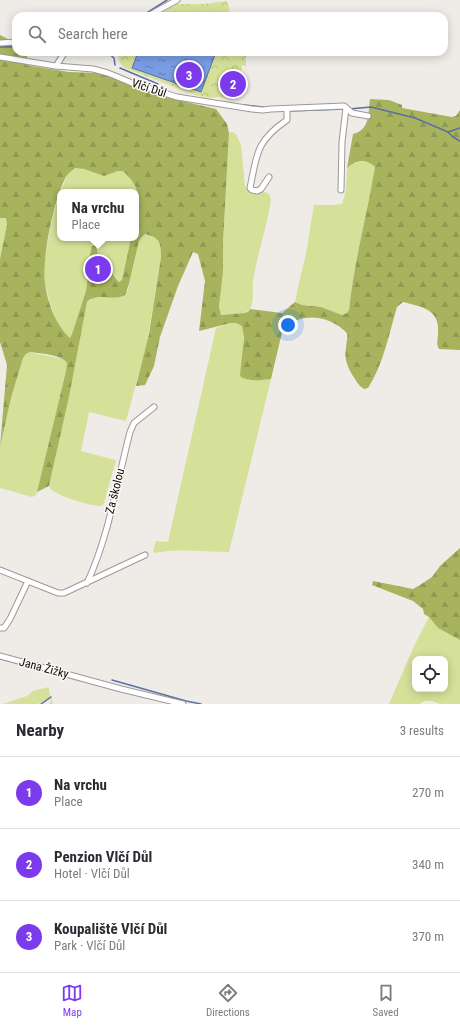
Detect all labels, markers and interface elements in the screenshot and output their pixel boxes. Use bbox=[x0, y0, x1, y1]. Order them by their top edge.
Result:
search box bbox=[12, 12, 448, 56]
icon: search bbox=[26, 23, 48, 45]
text: Search here bbox=[58, 25, 128, 43]
pin: 3 bbox=[176, 60, 202, 90]
pin: 2 bbox=[220, 69, 246, 99]
street label: Vlčí Důl bbox=[130, 76, 168, 100]
popup bbox=[57, 189, 139, 241]
text: Na vrchu bbox=[72, 199, 124, 217]
text: Place bbox=[72, 217, 100, 232]
pin: 1 bbox=[85, 254, 111, 284]
your location bbox=[278, 315, 298, 335]
street label: Za školou bbox=[103, 467, 127, 515]
street label: Jana Žižky bbox=[18, 654, 70, 681]
map controls bbox=[412, 656, 448, 692]
button: locate bbox=[412, 656, 448, 692]
text: Nearby bbox=[16, 720, 64, 740]
text: 3 results bbox=[400, 723, 444, 738]
text: Na vrchu bbox=[54, 776, 107, 794]
text: 1 bbox=[26, 785, 32, 800]
text: 270 m bbox=[412, 785, 444, 800]
text: Place bbox=[54, 794, 83, 809]
text: Penzion Vlčí Důl bbox=[54, 848, 152, 866]
text: 2 bbox=[26, 857, 32, 872]
text: 340 m bbox=[412, 857, 444, 872]
text: Hotel · Vlčí Důl bbox=[54, 866, 130, 881]
text: Koupaliště Vlčí Důl bbox=[54, 920, 167, 938]
text: 3 bbox=[26, 929, 32, 944]
text: 370 m bbox=[412, 929, 444, 944]
text: Park · Vlčí Důl bbox=[54, 938, 125, 953]
tab: Map bbox=[61, 982, 83, 1019]
tab: Directions bbox=[206, 982, 250, 1019]
tab: Saved bbox=[373, 982, 399, 1019]

